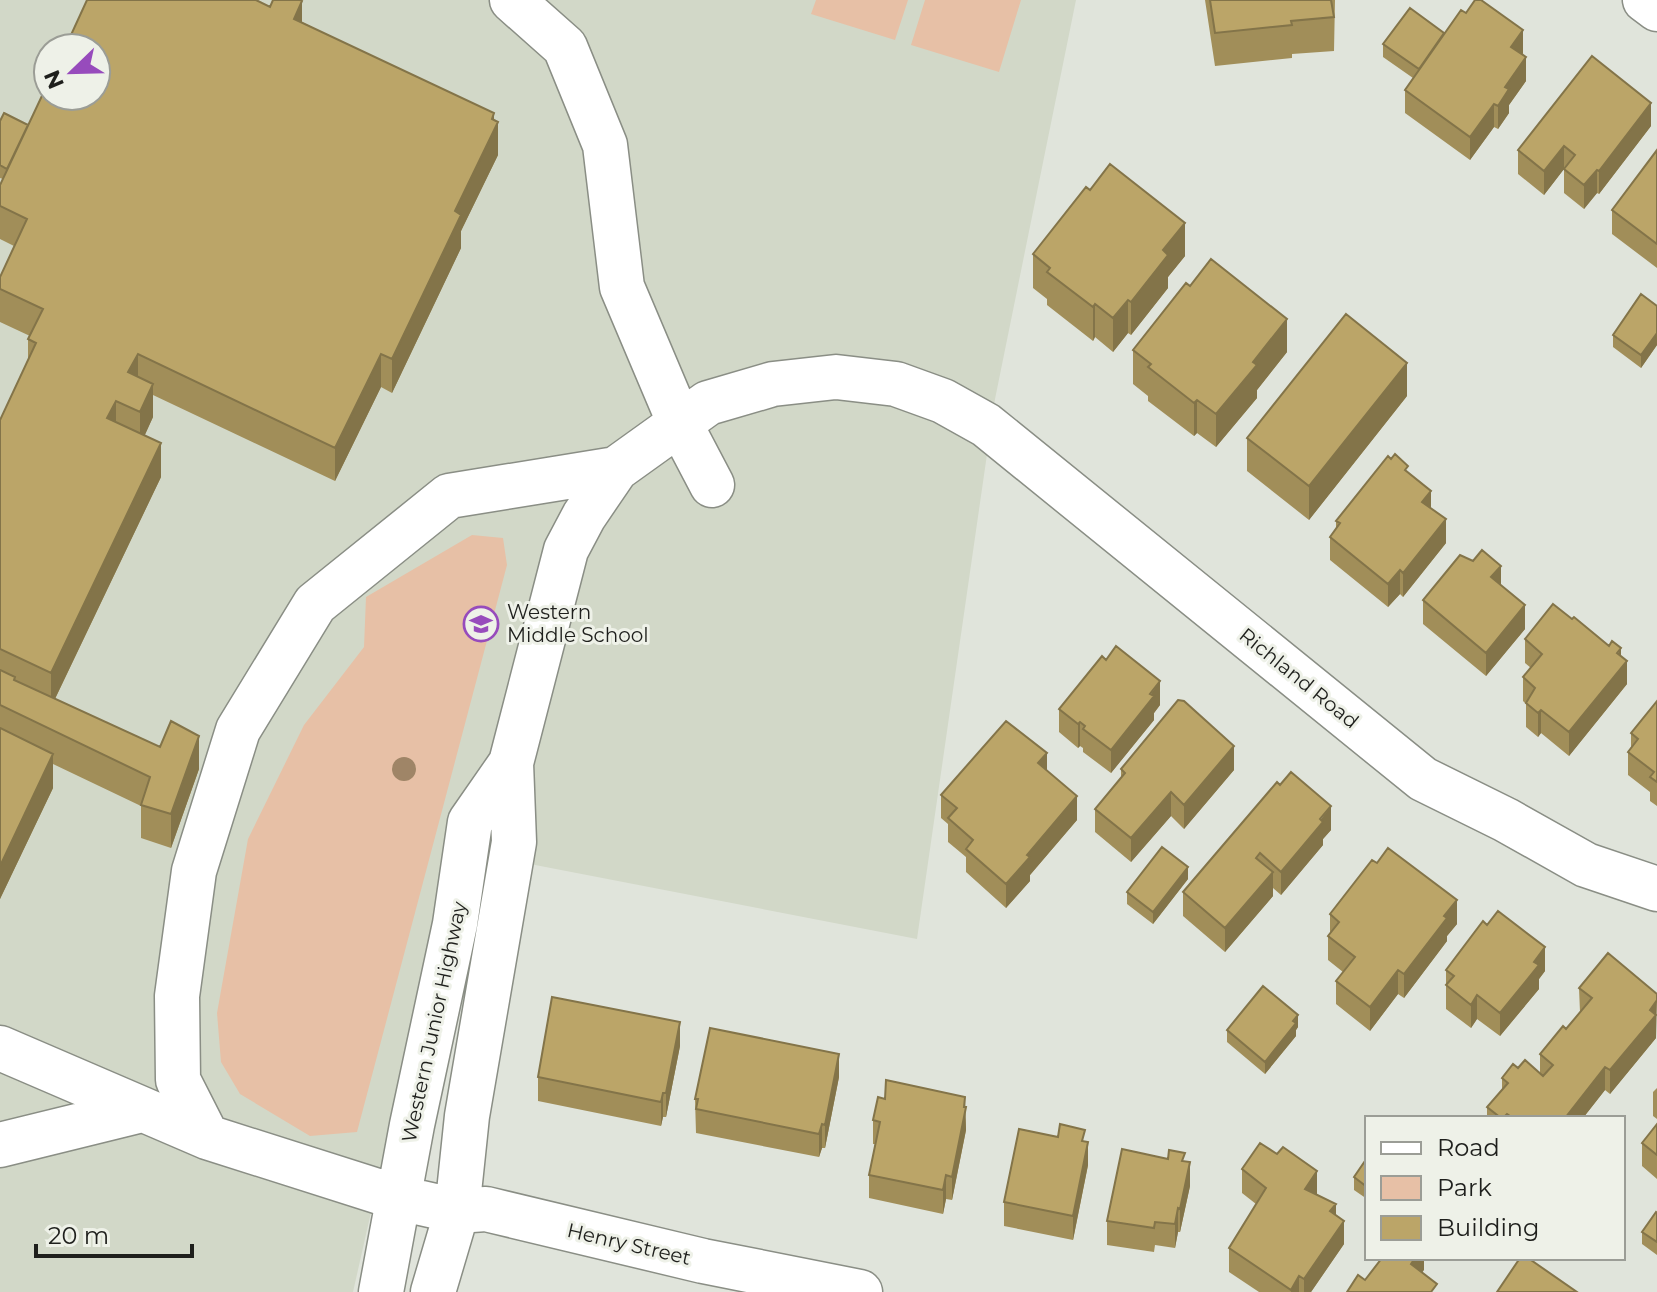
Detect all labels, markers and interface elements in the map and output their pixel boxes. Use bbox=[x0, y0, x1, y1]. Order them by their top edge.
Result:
north arrow bbox=[32, 32, 112, 112]
text: N bbox=[38, 66, 70, 93]
place label: Western Middle School bbox=[507, 600, 649, 647]
school or university icon: Western Middle School bbox=[462, 605, 500, 643]
street label: Richland Road bbox=[1235, 623, 1363, 733]
street label: Western Junior Highway bbox=[397, 899, 471, 1145]
legend bbox=[1365, 1116, 1625, 1260]
text: Road bbox=[1437, 1133, 1500, 1162]
text: Park bbox=[1437, 1173, 1492, 1202]
scale bar bbox=[36, 1208, 192, 1258]
text: Building bbox=[1437, 1213, 1540, 1242]
street label: Henry Street bbox=[565, 1218, 693, 1270]
text: 20 m bbox=[48, 1221, 109, 1250]

